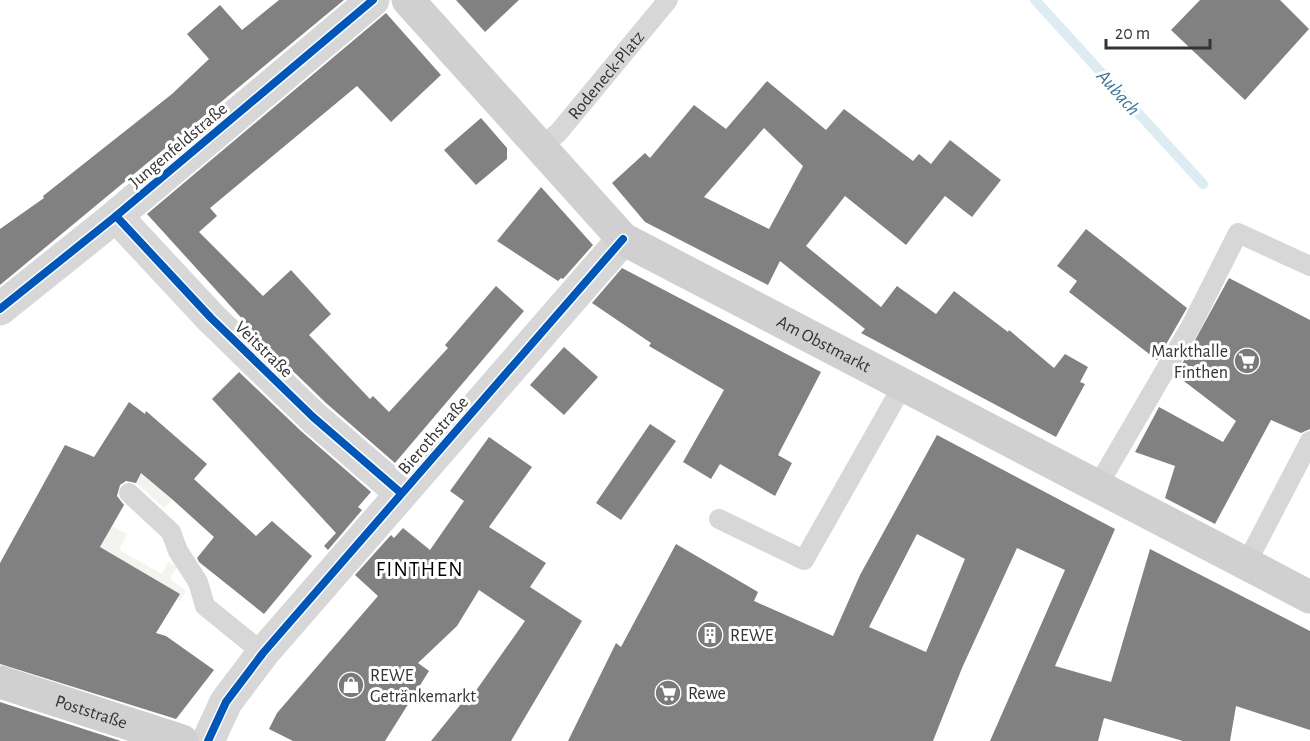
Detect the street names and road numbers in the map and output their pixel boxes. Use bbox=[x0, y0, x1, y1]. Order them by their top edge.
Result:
street label: Rodeneck-Platz bbox=[565, 28, 648, 123]
street label: Jungenfeldstraße bbox=[126, 100, 231, 192]
street label: Am Obstmarkt bbox=[774, 313, 874, 376]
street label: Veitstraße bbox=[231, 318, 296, 381]
street label: Bierothstraße bbox=[395, 393, 472, 478]
street label: Poststraße bbox=[53, 692, 129, 733]

